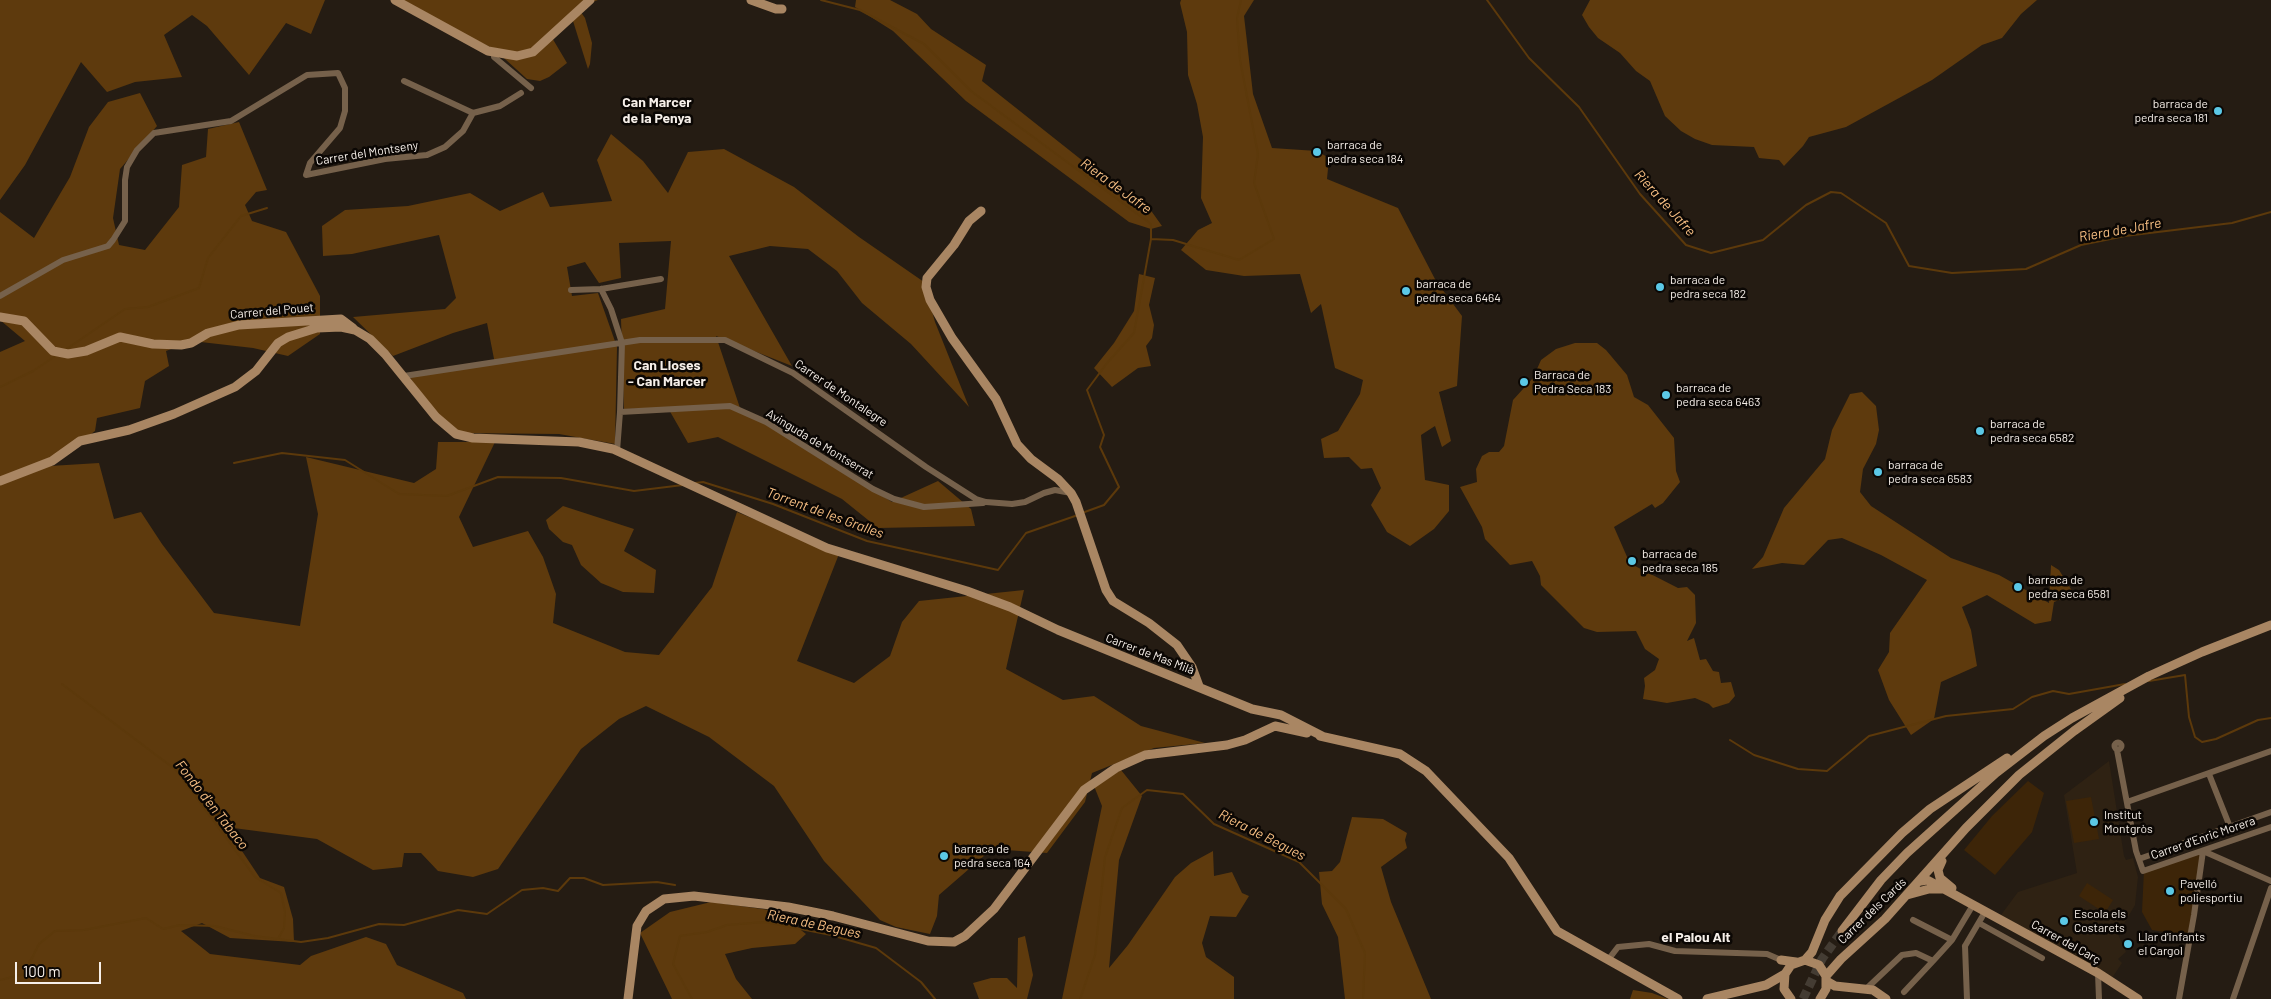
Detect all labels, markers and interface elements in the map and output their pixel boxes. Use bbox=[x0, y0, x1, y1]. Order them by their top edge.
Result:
district label: Can Marcer de la Penya bbox=[622, 94, 692, 126]
place label: barraca de pedra seca 181 bbox=[2134, 97, 2208, 125]
marker: barraca de pedra seca 181 bbox=[2212, 105, 2224, 117]
street label: Carrer del Montseny bbox=[315, 138, 419, 168]
place label: barraca de pedra seca 184 bbox=[1327, 138, 1403, 166]
marker: barraca de pedra seca 184 bbox=[1311, 146, 1323, 158]
water label: Riera de Jafre bbox=[1077, 155, 1155, 217]
water label: Riera de Jafre bbox=[1631, 166, 1699, 240]
water label: Riera de Jafre bbox=[2077, 214, 2163, 246]
place label: barraca de pedra seca 182 bbox=[1670, 273, 1746, 301]
place label: barraca de pedra seca 6464 bbox=[1416, 277, 1501, 305]
marker: barraca de pedra seca 182 bbox=[1654, 281, 1666, 293]
marker: barraca de pedra seca 6464 bbox=[1400, 285, 1412, 297]
street label: Carrer del Pouet bbox=[230, 300, 314, 322]
district label: Can Lloses - Can Marcer bbox=[628, 357, 706, 390]
street label: Carrer de Montalegre bbox=[792, 357, 890, 429]
place label: Barraca de Pedra Seca 183 bbox=[1534, 368, 1612, 396]
marker: Barraca de Pedra Seca 183 bbox=[1518, 376, 1530, 388]
place label: barraca de pedra seca 6463 bbox=[1676, 381, 1760, 409]
marker: barraca de pedra seca 6463 bbox=[1660, 389, 1672, 401]
street label: Avinguda de Montserrat bbox=[764, 406, 876, 482]
place label: barraca de pedra seca 6582 bbox=[1990, 417, 2074, 445]
marker: barraca de pedra seca 6582 bbox=[1974, 425, 1986, 437]
place label: barraca de pedra seca 6583 bbox=[1888, 458, 1972, 486]
marker: barraca de pedra seca 6583 bbox=[1872, 466, 1884, 478]
water label: Torrent de les Gralles bbox=[764, 484, 886, 542]
place label: barraca de pedra seca 185 bbox=[1642, 547, 1718, 575]
marker: barraca de pedra seca 185 bbox=[1626, 555, 1638, 567]
place label: barraca de pedra seca 6581 bbox=[2028, 573, 2110, 601]
marker: barraca de pedra seca 6581 bbox=[2012, 581, 2024, 593]
street label: Carrer de Mas Milà bbox=[1104, 630, 1196, 678]
water label: Fondo d'en Tabaco bbox=[172, 757, 252, 853]
water label: Riera de Begues bbox=[1216, 806, 1308, 864]
place label: Institut Montgròs bbox=[2104, 808, 2153, 836]
street label: Carrer d'Enric Morera bbox=[2149, 813, 2257, 863]
marker: Institut Montgròs bbox=[2088, 816, 2100, 828]
place label: barraca de pedra seca 164 bbox=[954, 842, 1030, 870]
marker: barraca de pedra seca 164 bbox=[938, 850, 950, 862]
street label: Carrer dels Cards bbox=[1835, 875, 1909, 947]
place label: Pavelló poliesportiu bbox=[2180, 877, 2242, 905]
marker: Pavelló poliesportiu bbox=[2164, 885, 2176, 897]
water label: Riera de Begues bbox=[766, 906, 862, 942]
place label: Escola els Costarets bbox=[2074, 907, 2126, 935]
marker: Escola els Costarets bbox=[2058, 915, 2070, 927]
street label: Carrer del Carç bbox=[2029, 917, 2103, 967]
district label: el Palou Alt bbox=[1661, 929, 1731, 945]
place label: Llar d'infants el Cargol bbox=[2138, 930, 2205, 958]
marker: Llar d'infants el Cargol bbox=[2122, 938, 2134, 950]
scale bar bbox=[18, 952, 104, 984]
text: 100 m bbox=[23, 962, 61, 980]

